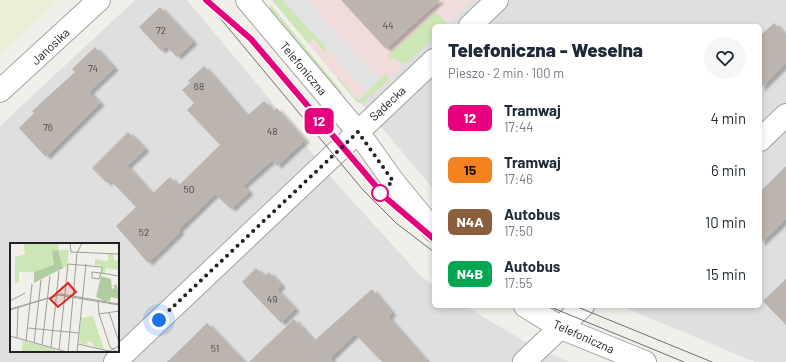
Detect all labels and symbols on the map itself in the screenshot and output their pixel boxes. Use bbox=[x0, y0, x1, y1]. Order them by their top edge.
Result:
house number: 44 bbox=[382, 19, 394, 31]
house number: 72 bbox=[156, 24, 166, 36]
street label: Janosika bbox=[28, 25, 72, 67]
street label: Telefoniczna bbox=[278, 38, 330, 98]
house number: 74 bbox=[88, 62, 98, 74]
house number: 68 bbox=[194, 80, 204, 92]
street label: Sądecka bbox=[366, 83, 408, 123]
line badge: 12 bbox=[301, 108, 337, 134]
house number: 76 bbox=[43, 121, 53, 133]
house number: 48 bbox=[267, 125, 277, 137]
house number: 50 bbox=[184, 183, 194, 195]
unlabelled marker bbox=[371, 184, 389, 202]
house number: 52 bbox=[139, 226, 149, 238]
inset map bbox=[10, 243, 119, 352]
house number: 49 bbox=[267, 293, 277, 305]
your location bbox=[149, 310, 169, 330]
street label: Telefoniczna bbox=[551, 316, 617, 356]
house number: 51 bbox=[211, 342, 219, 354]

